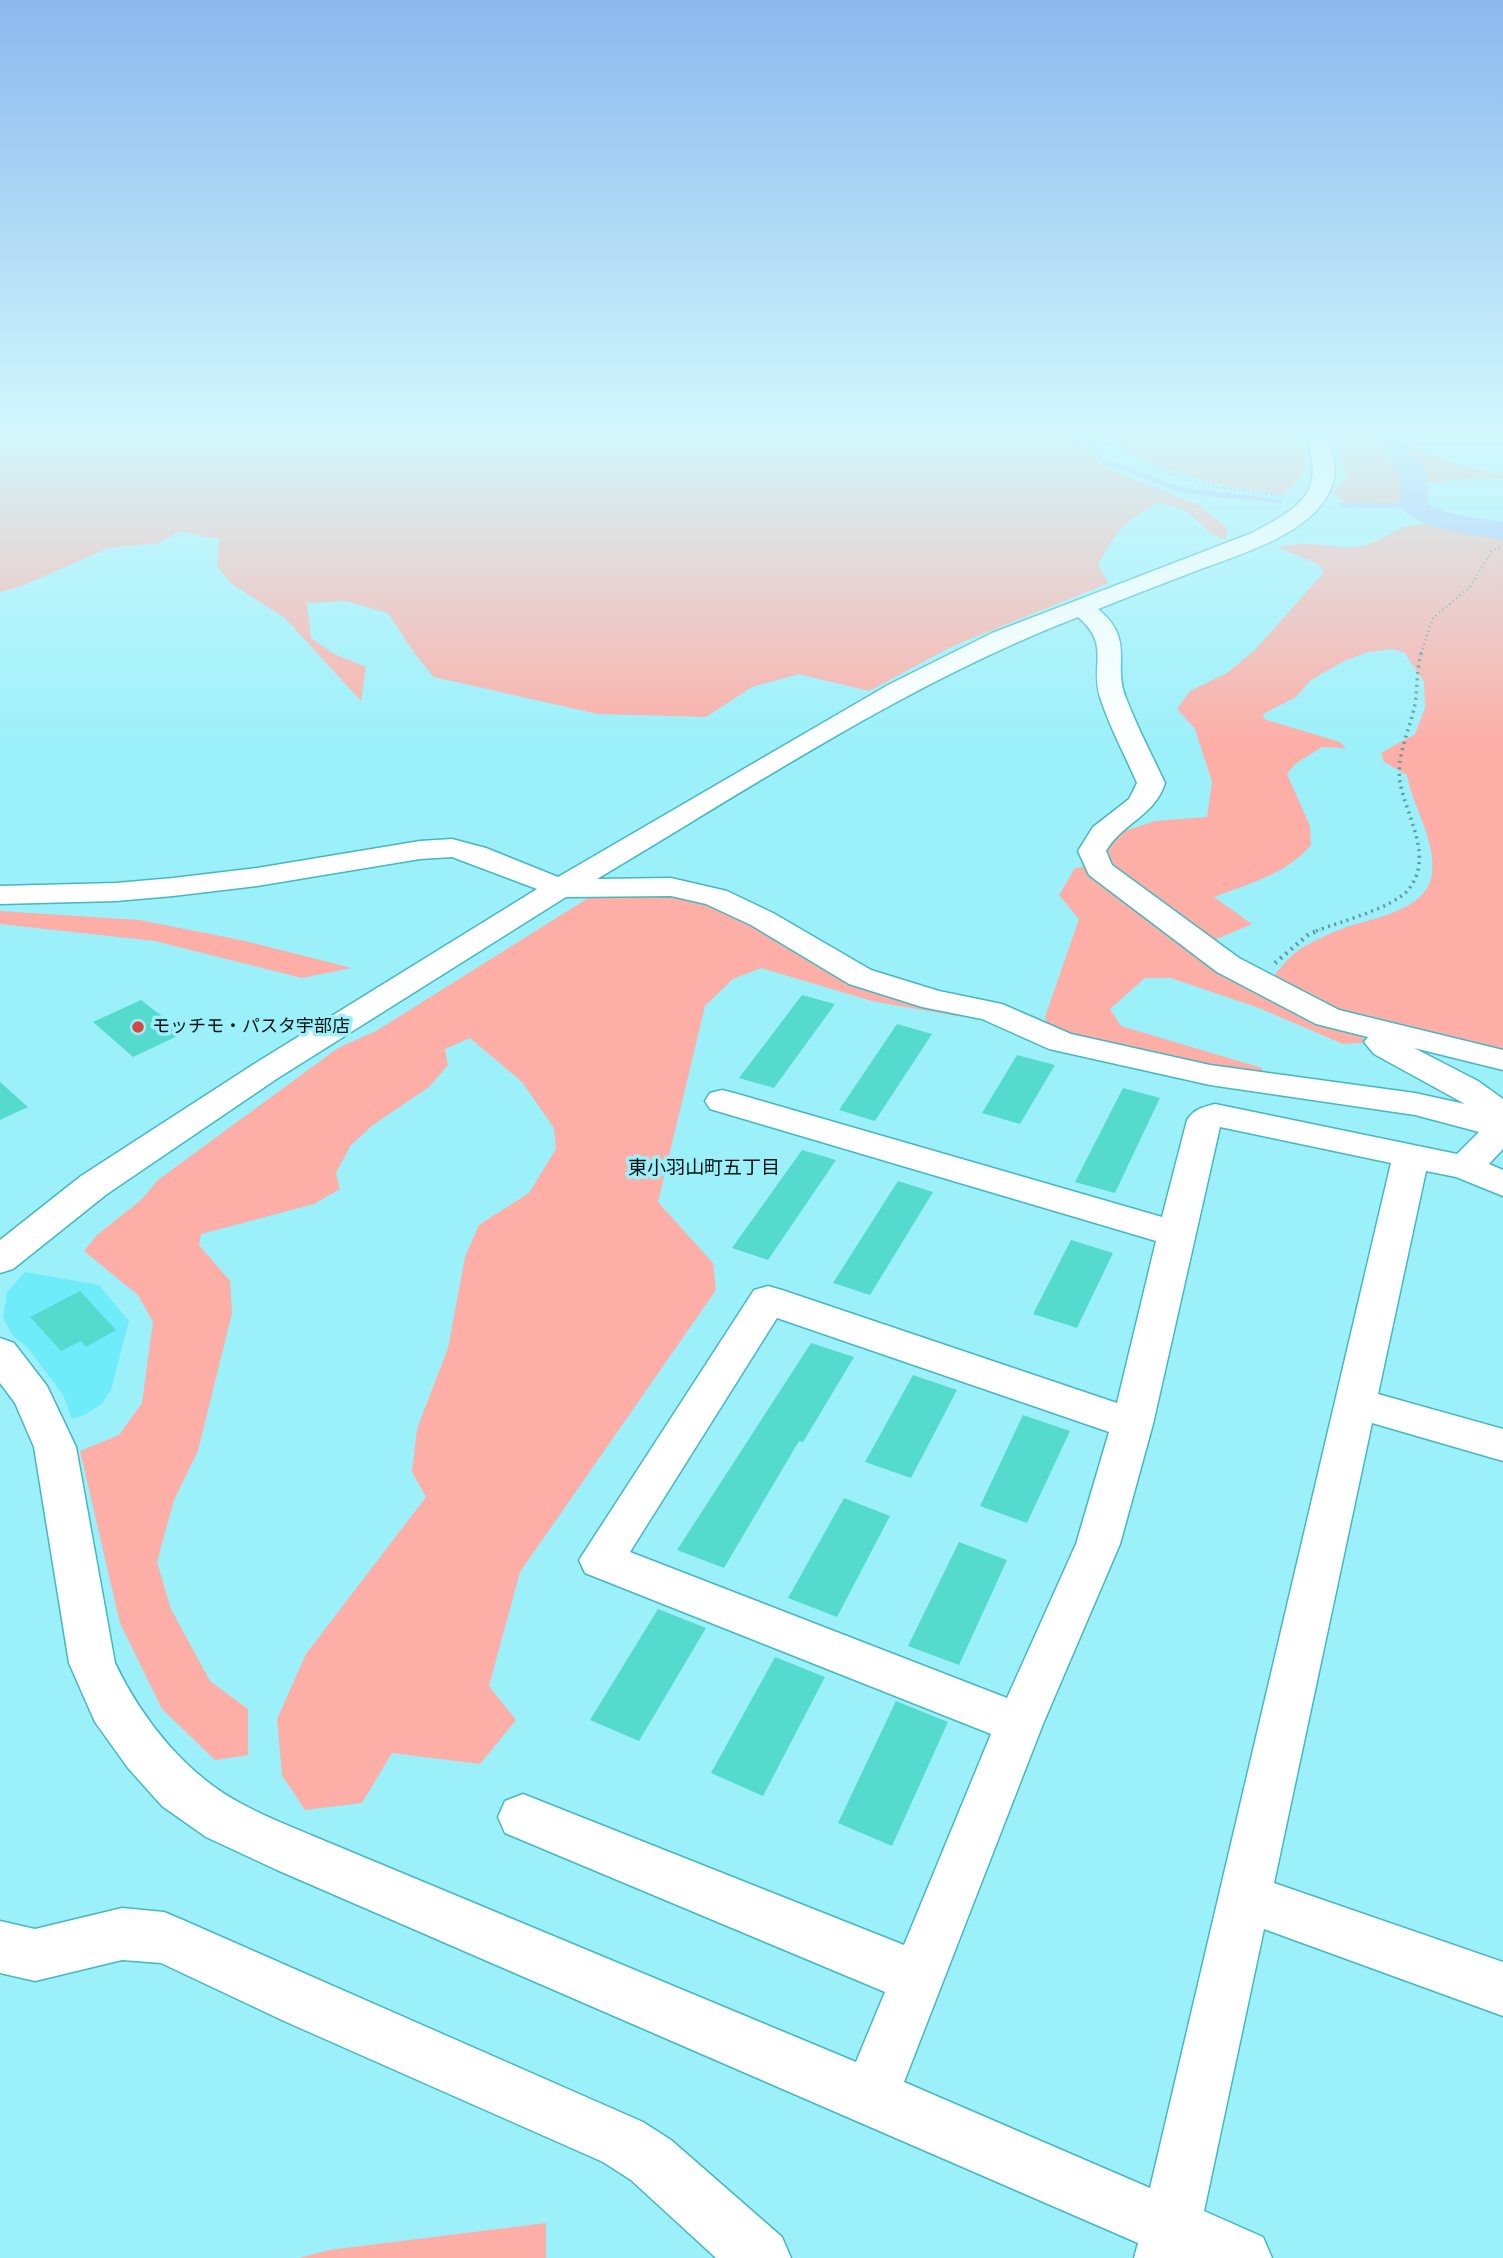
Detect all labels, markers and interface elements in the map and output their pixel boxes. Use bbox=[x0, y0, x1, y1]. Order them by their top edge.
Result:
place label: モッチモ・パスタ宇部店 bbox=[152, 1016, 350, 1038]
marker: モッチモ・パスタ宇部店 bbox=[130, 1019, 146, 1035]
district label: 東小羽山町五丁目 bbox=[628, 1157, 780, 1179]

